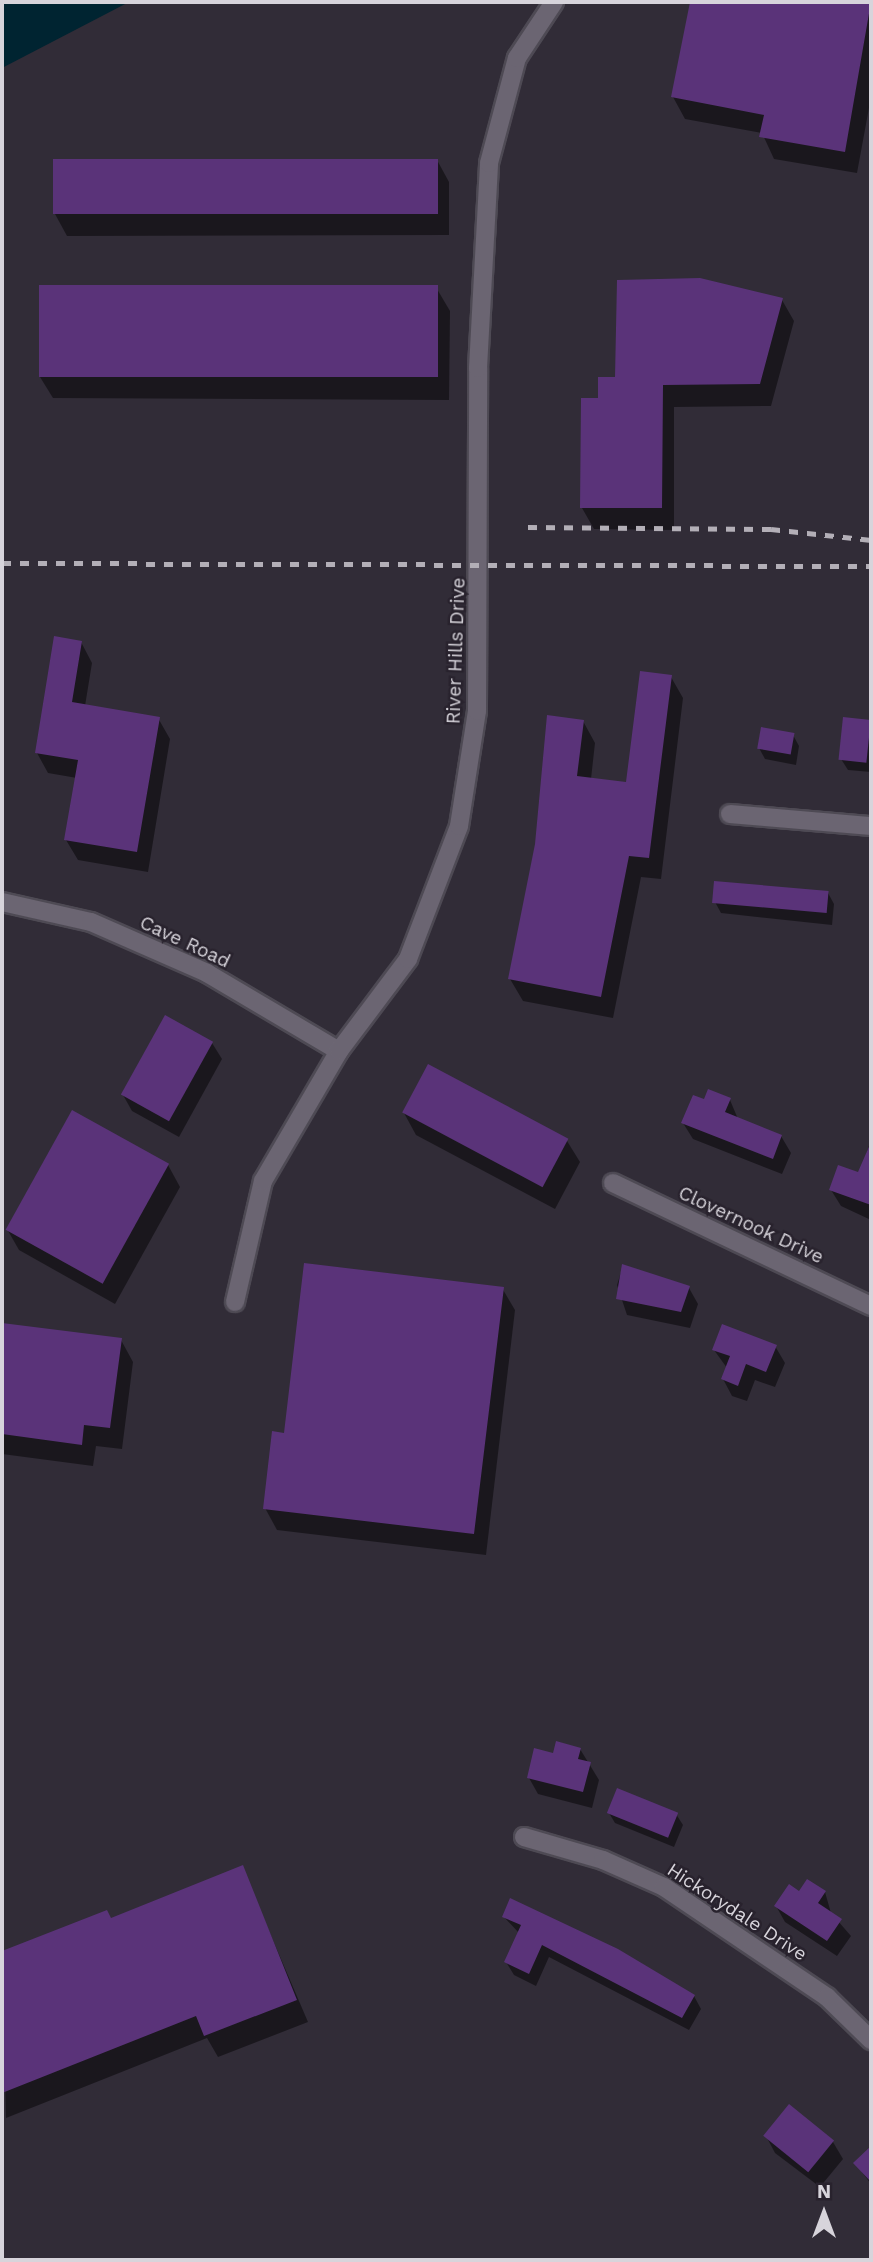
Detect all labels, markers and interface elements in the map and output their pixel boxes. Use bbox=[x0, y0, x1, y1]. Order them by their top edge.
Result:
street label: River Hills Drive bbox=[442, 577, 470, 725]
street label: Cave Road bbox=[136, 911, 234, 973]
street label: Clovernook Drive bbox=[675, 1181, 827, 1269]
street label: Hickorydale Drive bbox=[663, 1858, 811, 1966]
north arrow bbox=[789, 2178, 859, 2248]
text: N bbox=[817, 2180, 831, 2203]

